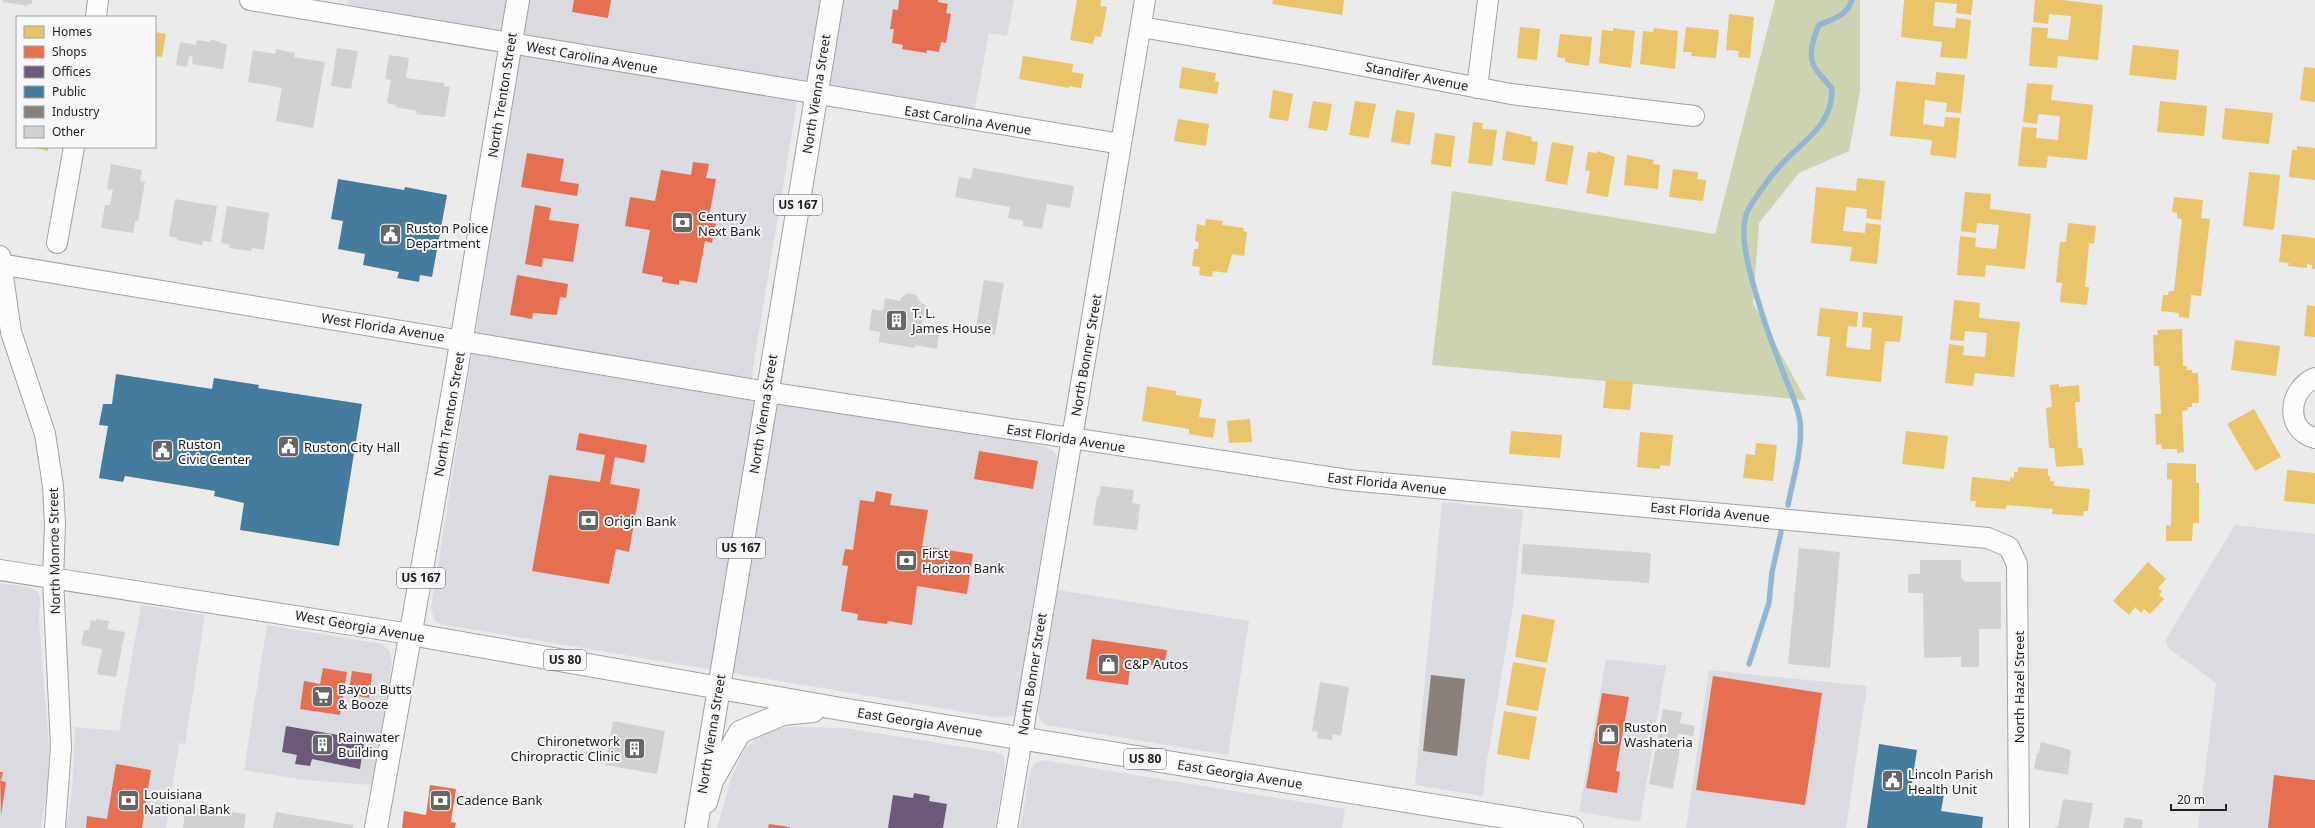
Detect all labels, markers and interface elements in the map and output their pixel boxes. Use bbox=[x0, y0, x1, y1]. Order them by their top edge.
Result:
legend bbox=[16, 16, 156, 148]
text: Homes bbox=[52, 23, 92, 40]
street label: North Trenton Street bbox=[483, 31, 521, 159]
street label: North Vienna Street bbox=[798, 33, 834, 155]
street label: West Carolina Avenue bbox=[525, 37, 659, 77]
text: Shops bbox=[52, 43, 87, 60]
street label: Standifer Avenue bbox=[1364, 57, 1470, 95]
text: Offices bbox=[52, 63, 91, 80]
text: Public bbox=[52, 83, 86, 100]
street label: East Carolina Avenue bbox=[903, 101, 1033, 139]
text: Industry bbox=[52, 103, 100, 120]
text: Other bbox=[52, 123, 85, 140]
road number: US 167 bbox=[774, 195, 822, 215]
place label: Century Next Bank bbox=[698, 207, 761, 240]
bank icon: Century Next Bank bbox=[669, 210, 695, 236]
place label: Ruston Police Department bbox=[406, 219, 488, 252]
public building icon: Ruston Police Department bbox=[377, 222, 403, 248]
street label: North Bonner Street bbox=[1066, 292, 1106, 418]
place label: T. L. James House bbox=[910, 304, 991, 337]
building icon: T. L. James House bbox=[884, 307, 910, 333]
street label: West Florida Avenue bbox=[320, 308, 446, 346]
street label: North Trenton Street bbox=[429, 350, 469, 478]
street label: North Vienna Street bbox=[745, 353, 781, 475]
street label: East Florida Avenue bbox=[1005, 420, 1127, 456]
public building icon: Ruston City Hall bbox=[276, 434, 302, 460]
place label: Ruston Civic Center bbox=[178, 435, 251, 468]
public building icon: Ruston Civic Center bbox=[150, 438, 176, 464]
place label: Ruston City Hall bbox=[304, 438, 400, 456]
street label: East Florida Avenue bbox=[1326, 468, 1448, 498]
street label: North Monroe Street bbox=[44, 487, 64, 615]
street label: East Florida Avenue bbox=[1650, 498, 1770, 526]
bank icon: Origin Bank bbox=[575, 508, 601, 534]
place label: Origin Bank bbox=[604, 512, 676, 530]
road number: US 167 bbox=[717, 538, 765, 558]
place label: First Horizon Bank bbox=[922, 544, 1004, 577]
bank icon: First Horizon Bank bbox=[894, 547, 920, 573]
road number: US 167 bbox=[397, 568, 445, 588]
street label: West Georgia Avenue bbox=[294, 606, 426, 646]
street label: North Bonner Street bbox=[1013, 611, 1051, 737]
street label: North Hazel Street bbox=[2010, 630, 2028, 743]
road number: US 80 bbox=[544, 650, 586, 670]
shop icon: C&P Autos bbox=[1096, 651, 1122, 677]
place label: C&P Autos bbox=[1124, 655, 1188, 673]
street label: North Vienna Street bbox=[693, 673, 729, 795]
place label: Bayou Butts & Booze bbox=[338, 680, 412, 713]
supermarket icon: Bayou Butts & Booze bbox=[310, 683, 336, 709]
street label: East Georgia Avenue bbox=[856, 703, 984, 741]
place label: Ruston Washateria bbox=[1624, 718, 1693, 751]
shop icon: Ruston Washateria bbox=[1596, 721, 1622, 747]
place label: Rainwater Building bbox=[338, 728, 400, 761]
building icon: Rainwater Building bbox=[310, 731, 336, 757]
place label: Chironetwork Chiropractic Clinic bbox=[511, 732, 620, 765]
building icon: Chironetwork Chiropractic Clinic bbox=[622, 735, 648, 761]
road number: US 80 bbox=[1124, 749, 1166, 769]
street label: East Georgia Avenue bbox=[1176, 755, 1304, 793]
place label: Lincoln Parish Health Unit bbox=[1908, 765, 1993, 798]
public building icon: Lincoln Parish Health Unit bbox=[1880, 768, 1906, 794]
place label: Louisiana National Bank bbox=[144, 785, 230, 818]
scale bar bbox=[2171, 786, 2226, 812]
bank icon: Cadence Bank bbox=[428, 787, 454, 813]
bank icon: Louisiana National Bank bbox=[115, 788, 141, 814]
place label: Cadence Bank bbox=[456, 791, 543, 809]
text: 20 m bbox=[2177, 791, 2205, 808]

